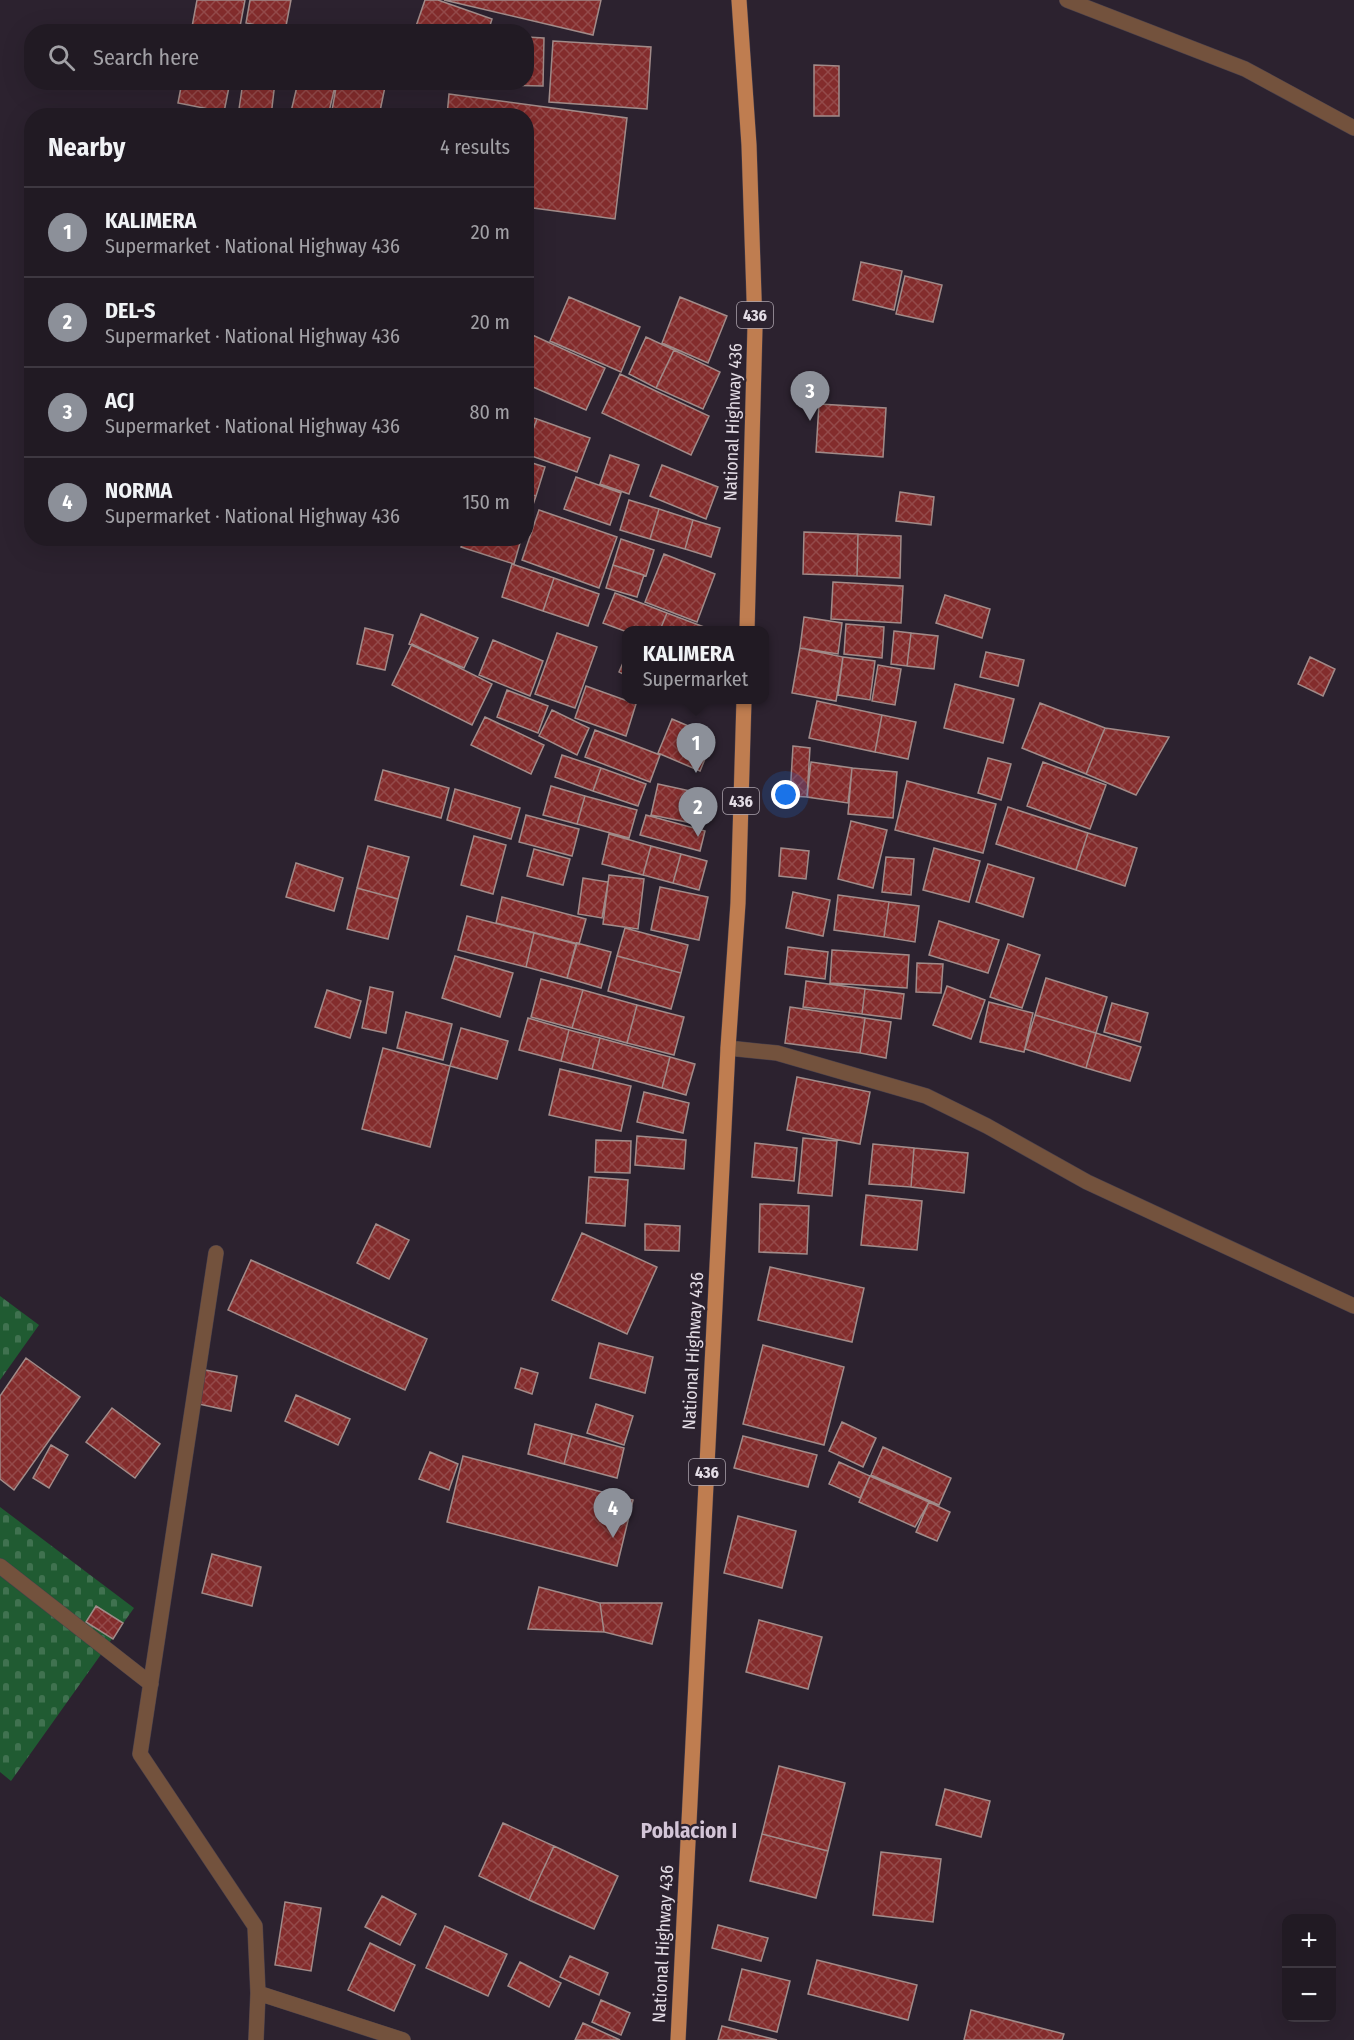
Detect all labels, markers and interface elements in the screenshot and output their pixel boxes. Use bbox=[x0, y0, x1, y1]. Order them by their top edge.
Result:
search box bbox=[24, 24, 534, 90]
icon: search bbox=[45, 41, 78, 74]
text: Search here bbox=[93, 44, 199, 71]
text: Nearby bbox=[48, 132, 125, 163]
text: 4 results bbox=[440, 135, 510, 159]
text: KALIMERA bbox=[105, 207, 196, 234]
text: 1 bbox=[63, 220, 72, 244]
text: 20 m bbox=[471, 220, 510, 244]
text: Supermarket · National Highway 436 bbox=[105, 234, 400, 258]
text: DEL-S bbox=[105, 297, 155, 324]
road number: 436 bbox=[737, 302, 773, 328]
text: 2 bbox=[63, 310, 72, 334]
text: 20 m bbox=[471, 310, 510, 334]
text: Supermarket · National Highway 436 bbox=[105, 324, 400, 348]
street label: National Highway 436 bbox=[719, 343, 747, 501]
pin: 3 bbox=[790, 372, 830, 421]
text: ACJ bbox=[105, 387, 134, 414]
text: 3 bbox=[63, 400, 72, 424]
text: 80 m bbox=[470, 400, 510, 424]
text: Supermarket · National Highway 436 bbox=[105, 414, 400, 438]
text: NORMA bbox=[105, 477, 172, 504]
text: 4 bbox=[62, 490, 73, 514]
text: 150 m bbox=[463, 490, 510, 514]
text: Supermarket · National Highway 436 bbox=[105, 504, 400, 528]
popup bbox=[622, 626, 769, 704]
text: KALIMERA bbox=[643, 640, 734, 667]
text: Supermarket bbox=[643, 667, 748, 691]
pin: 1 bbox=[676, 724, 716, 773]
your location bbox=[771, 780, 800, 809]
pin: 2 bbox=[678, 788, 718, 837]
road number: 436 bbox=[723, 788, 759, 814]
street label: National Highway 436 bbox=[678, 1271, 708, 1430]
road number: 436 bbox=[689, 1459, 725, 1485]
pin: 4 bbox=[594, 1488, 632, 1538]
district label: Poblacion I bbox=[641, 1818, 737, 1844]
street label: National Highway 436 bbox=[648, 1864, 678, 2023]
map controls bbox=[1282, 1914, 1336, 2022]
button: + bbox=[1282, 1914, 1336, 1968]
button: − bbox=[1282, 1968, 1336, 2022]

